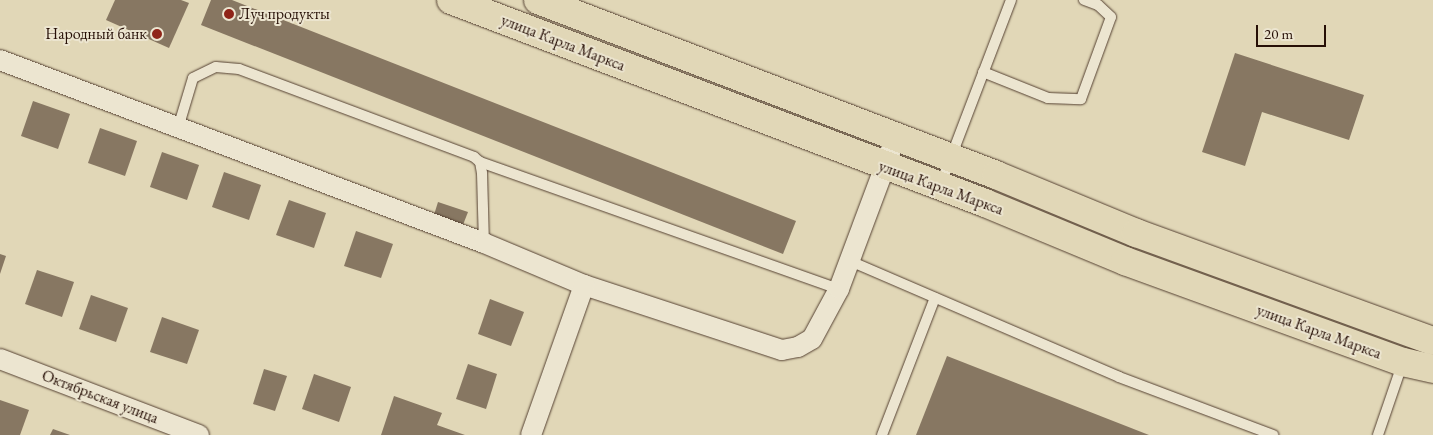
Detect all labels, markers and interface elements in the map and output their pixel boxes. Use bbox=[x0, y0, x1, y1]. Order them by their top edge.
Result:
place label: Луч продукты bbox=[239, 4, 330, 24]
marker: Луч продукты bbox=[223, 8, 235, 20]
street label: улица Карла Маркса bbox=[498, 10, 628, 76]
scale bar bbox=[1258, 15, 1328, 47]
place label: Народный банк bbox=[45, 24, 147, 44]
text: 20 m bbox=[1264, 24, 1293, 43]
marker: Народный банк bbox=[151, 28, 163, 40]
street label: улица Карла Маркса bbox=[876, 156, 1006, 220]
street label: улица Карла Маркса bbox=[1254, 300, 1384, 364]
street label: Октябрьская улица bbox=[39, 366, 161, 428]

